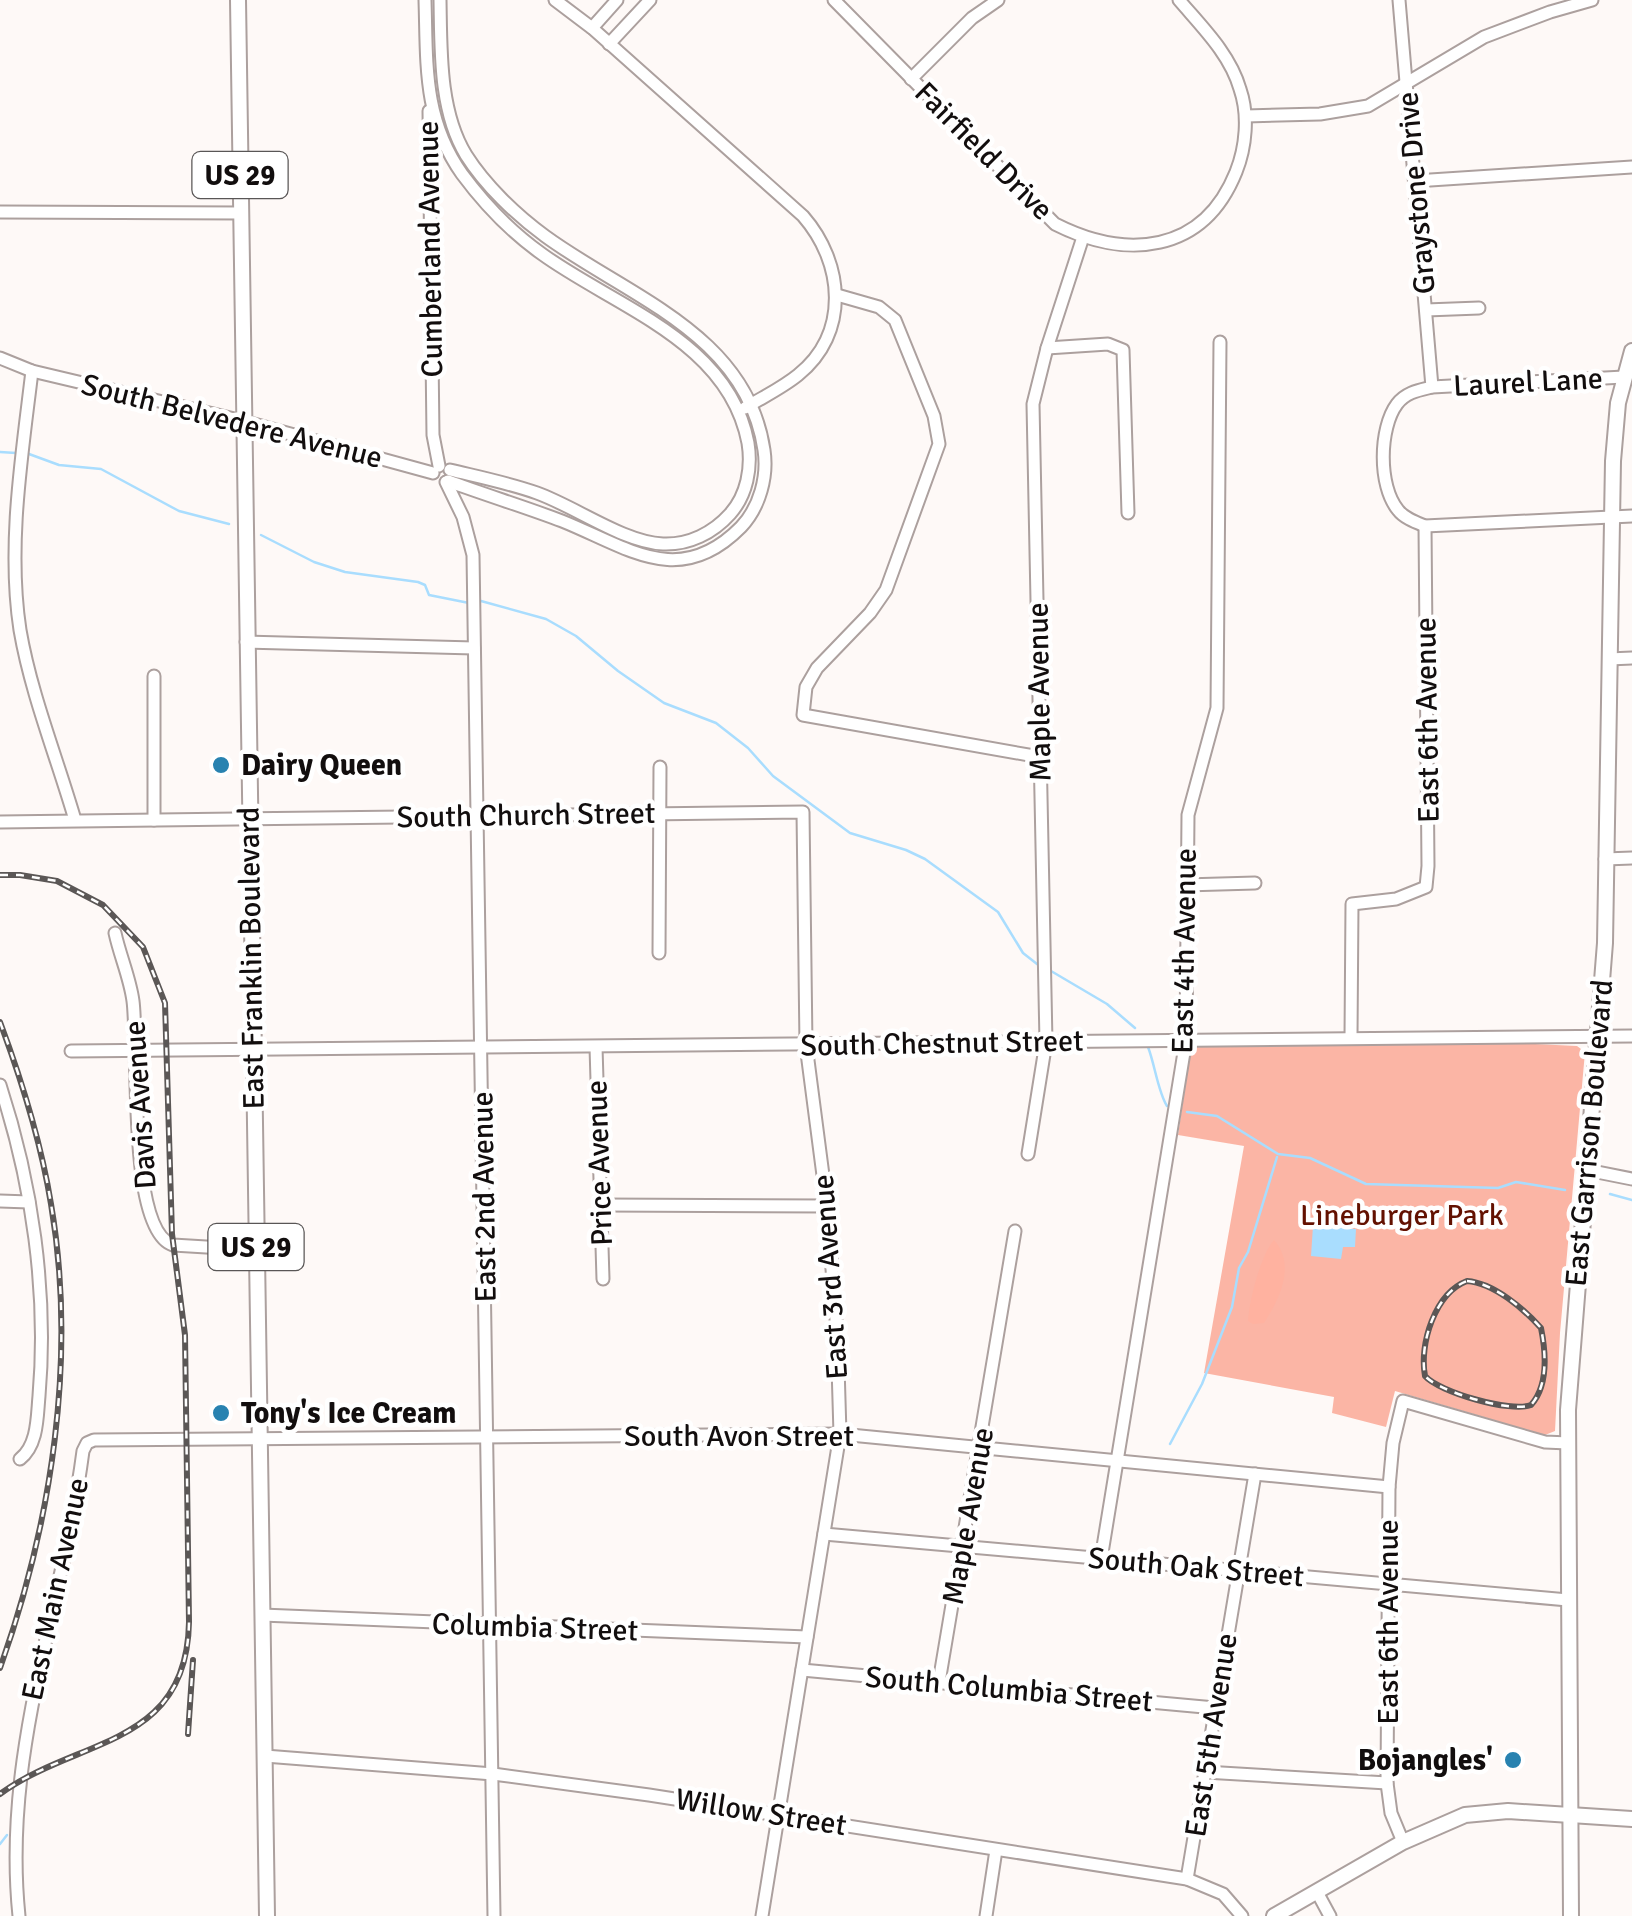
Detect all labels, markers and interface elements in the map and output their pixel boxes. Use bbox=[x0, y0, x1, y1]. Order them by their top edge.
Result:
street label: Fairfield Drive bbox=[907, 74, 1061, 228]
street label: Graystone Drive bbox=[1389, 90, 1444, 296]
street label: Cumberland Avenue bbox=[410, 120, 451, 378]
road number: US 29 bbox=[192, 152, 288, 198]
street label: Laurel Lane bbox=[1452, 360, 1604, 405]
street label: South Belvedere Avenue bbox=[78, 366, 386, 477]
street label: Maple Avenue bbox=[1019, 602, 1060, 782]
street label: East 6th Avenue bbox=[1407, 617, 1448, 823]
place label: Dairy Queen bbox=[241, 747, 402, 784]
marker: Dairy Queen bbox=[210, 754, 232, 776]
street label: South Church Street bbox=[396, 795, 656, 836]
street label: East Franklin Boulevard bbox=[230, 806, 273, 1110]
street label: East 4th Avenue bbox=[1164, 848, 1205, 1054]
street label: East Garrison Boulevard bbox=[1558, 978, 1621, 1288]
street label: Davis Avenue bbox=[116, 1019, 165, 1190]
street label: South Chestnut Street bbox=[800, 1023, 1084, 1064]
street label: Price Avenue bbox=[578, 1080, 621, 1246]
street label: East 2nd Avenue bbox=[464, 1091, 505, 1303]
street label: East 3rd Avenue bbox=[805, 1173, 856, 1381]
park label: Lineburger Park bbox=[1300, 1197, 1504, 1234]
road number: US 29 bbox=[208, 1224, 304, 1270]
place label: Tony's Ice Cream bbox=[241, 1395, 457, 1432]
marker: Tony's Ice Cream bbox=[210, 1402, 232, 1424]
street label: South Avon Street bbox=[624, 1418, 854, 1455]
street label: Maple Avenue bbox=[935, 1425, 1002, 1608]
street label: East Main Avenue bbox=[14, 1474, 97, 1704]
street label: East 6th Avenue bbox=[1370, 1519, 1407, 1725]
street label: South Oak Street bbox=[1087, 1540, 1305, 1595]
street label: Columbia Street bbox=[431, 1605, 639, 1650]
street label: East 5th Avenue bbox=[1177, 1631, 1246, 1840]
street label: South Columbia Street bbox=[864, 1659, 1154, 1720]
place label: Bojangles' bbox=[1358, 1742, 1493, 1779]
marker: Bojangles' bbox=[1502, 1749, 1524, 1771]
street label: Willow Street bbox=[673, 1781, 849, 1844]

